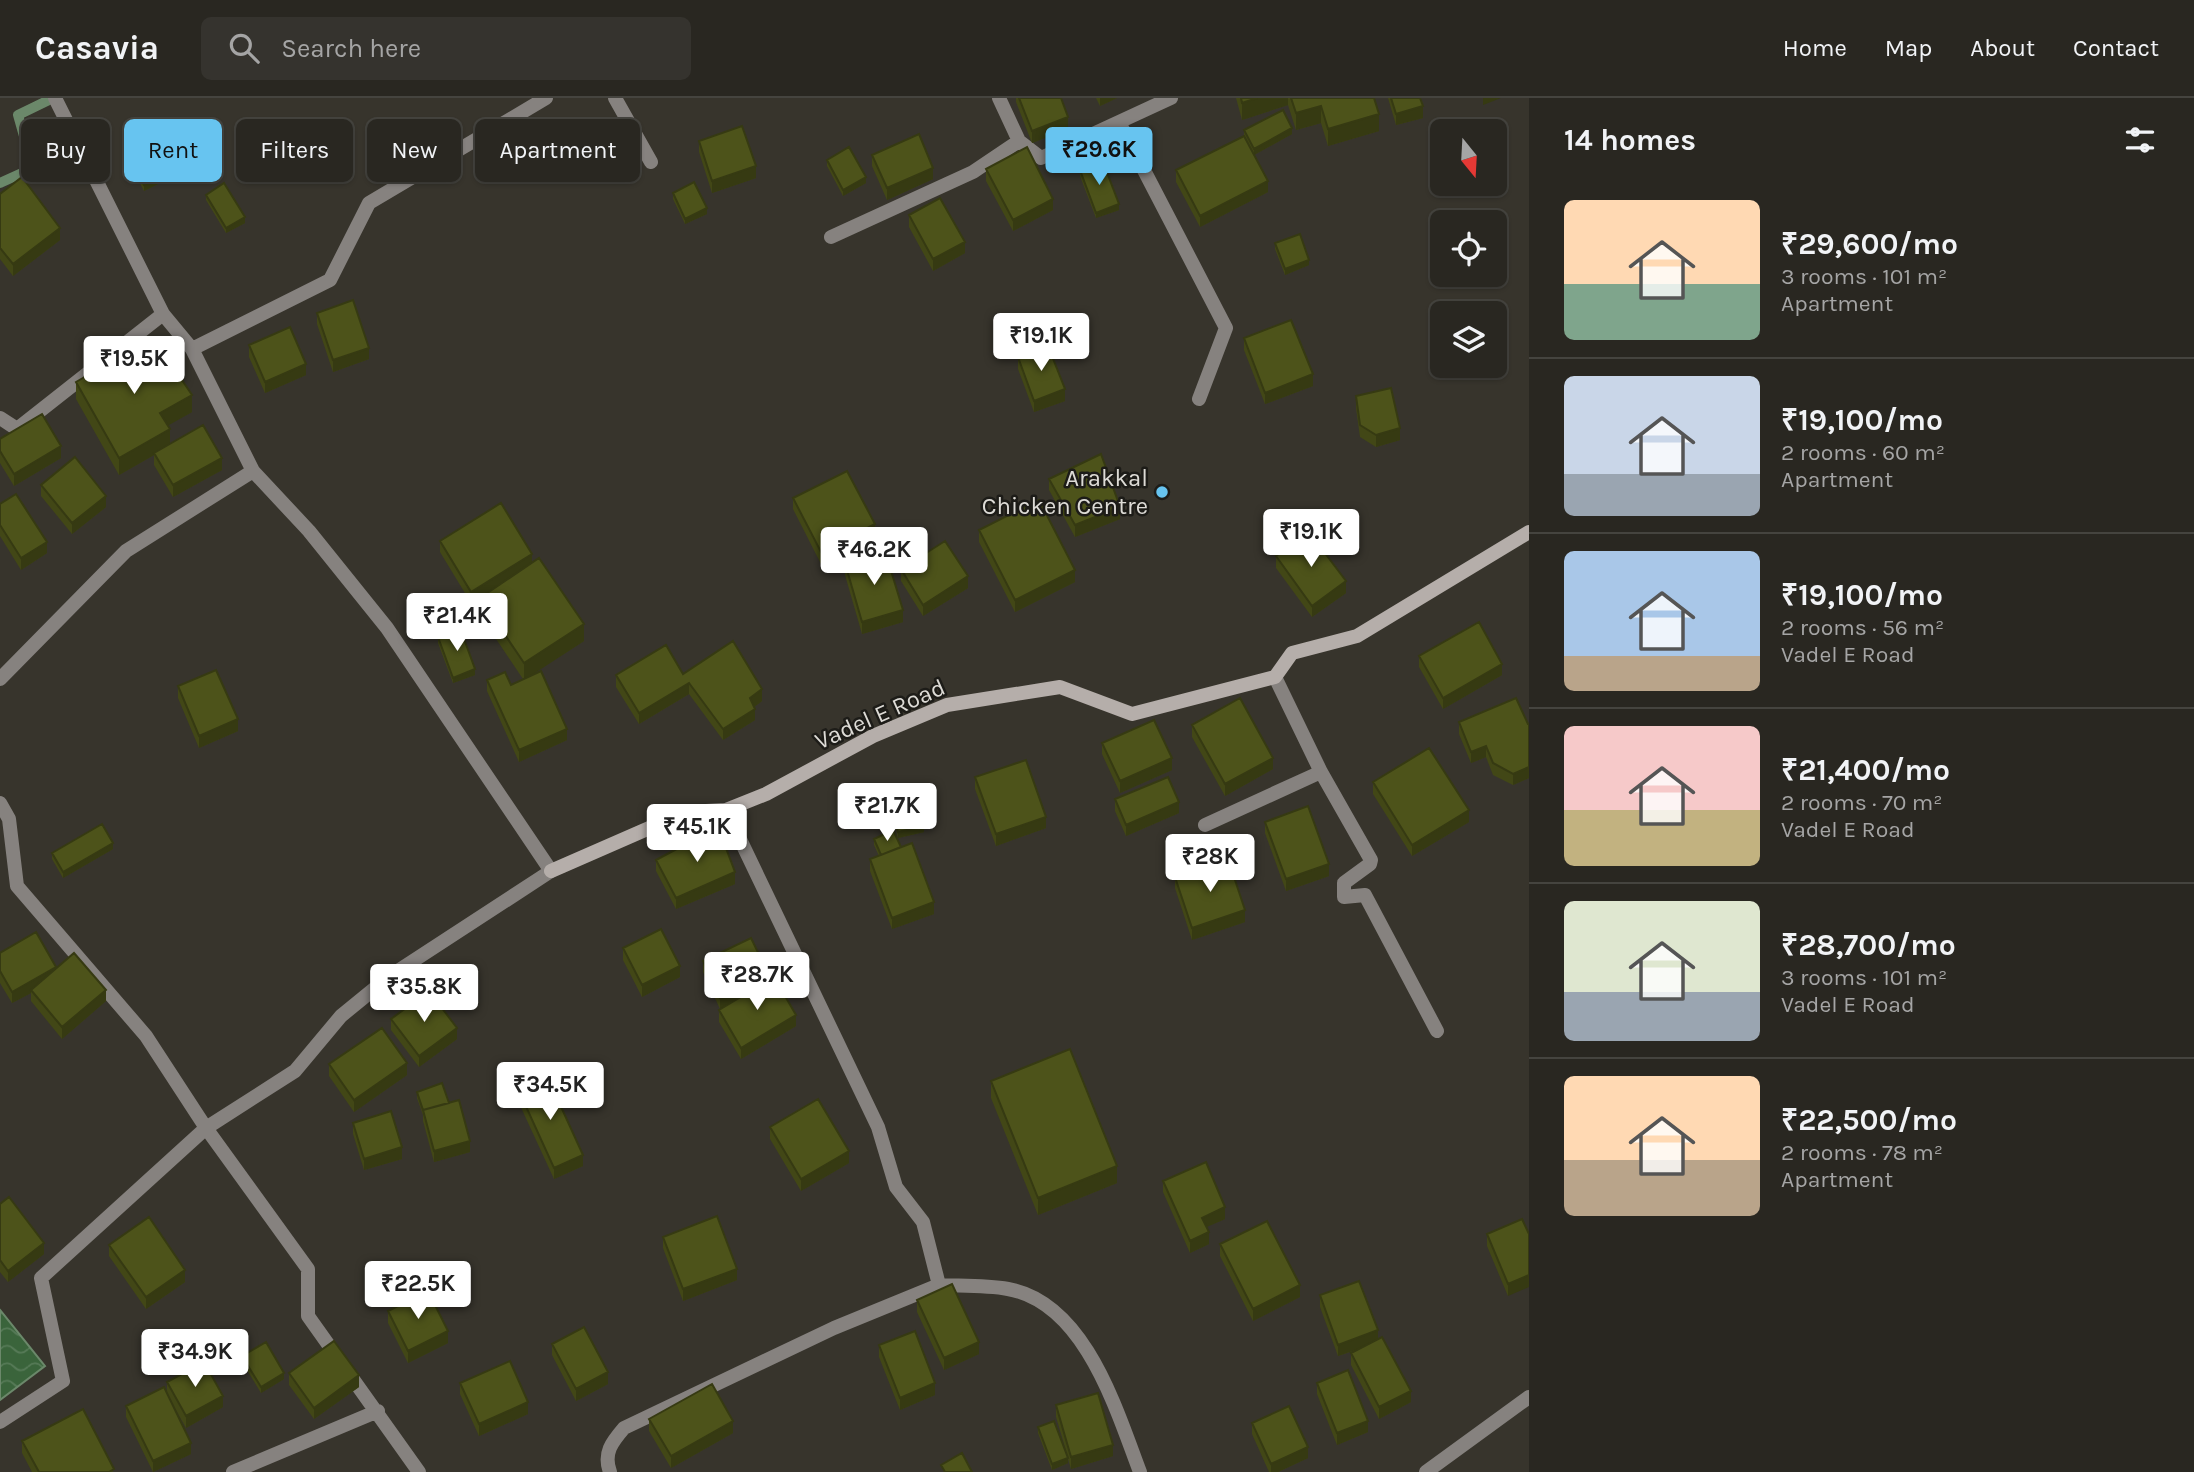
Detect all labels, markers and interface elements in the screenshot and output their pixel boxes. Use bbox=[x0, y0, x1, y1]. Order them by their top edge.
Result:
search box bbox=[201, 17, 691, 80]
text: Casavia bbox=[35, 29, 159, 67]
icon: search bbox=[225, 29, 263, 67]
text: Search here bbox=[281, 33, 421, 64]
text: Home bbox=[1783, 34, 1847, 62]
text: Map bbox=[1885, 34, 1932, 62]
text: About bbox=[1970, 34, 2035, 62]
text: Contact bbox=[2073, 34, 2159, 62]
chip: Buy bbox=[21, 119, 110, 182]
chip: Rent bbox=[124, 119, 222, 182]
chip: Filters bbox=[236, 119, 353, 182]
chip: New bbox=[367, 119, 461, 182]
chip: Apartment bbox=[475, 119, 640, 182]
north arrow bbox=[1430, 119, 1507, 196]
map controls bbox=[1430, 119, 1507, 378]
icon: filters bbox=[2121, 121, 2159, 159]
text: 14 homes bbox=[1564, 122, 1696, 158]
pin: ₹29.6K bbox=[1042, 127, 1156, 187]
text: ₹29.6K bbox=[1061, 136, 1137, 163]
button: locate bbox=[1430, 210, 1507, 287]
text: ₹29,600/mo bbox=[1781, 226, 1958, 262]
icon: home bbox=[1620, 228, 1704, 312]
text: 3 rooms · 101 m² bbox=[1781, 263, 1947, 290]
text: Apartment bbox=[1781, 290, 1893, 317]
button: layers bbox=[1430, 301, 1507, 378]
pin: ₹19.1K bbox=[984, 314, 1098, 373]
text: ₹19.1K bbox=[1009, 322, 1073, 349]
pin: ₹19.5K bbox=[77, 336, 191, 396]
text: ₹19.5K bbox=[100, 345, 168, 372]
text: ₹19,100/mo bbox=[1781, 402, 1943, 438]
icon: home bbox=[1620, 404, 1704, 488]
text: 2 rooms · 60 m² bbox=[1781, 439, 1945, 466]
place label: Arakkal Chicken Centre bbox=[982, 464, 1148, 520]
text: Apartment bbox=[1781, 466, 1893, 493]
marker: Arakkal Chicken Centre bbox=[1154, 484, 1170, 500]
pin: ₹19.1K bbox=[1254, 510, 1368, 569]
text: ₹19.1K bbox=[1279, 518, 1343, 545]
pin: ₹46.2K bbox=[817, 528, 931, 587]
text: ₹46.2K bbox=[837, 536, 911, 563]
text: ₹19,100/mo bbox=[1781, 577, 1943, 613]
icon: home bbox=[1620, 579, 1704, 663]
pin: ₹21.4K bbox=[400, 594, 514, 653]
text: ₹21.4K bbox=[423, 602, 491, 629]
text: 2 rooms · 56 m² bbox=[1781, 614, 1944, 641]
text: Vadel E Road bbox=[1781, 641, 1915, 668]
street label: Vadel E Road bbox=[811, 673, 949, 755]
text: ₹21,400/mo bbox=[1781, 752, 1950, 788]
icon: home bbox=[1620, 754, 1704, 838]
pin: ₹21.7K bbox=[830, 784, 944, 843]
text: 2 rooms · 70 m² bbox=[1781, 789, 1943, 816]
text: ₹21.7K bbox=[854, 792, 920, 819]
pin: ₹45.1K bbox=[640, 804, 754, 864]
text: ₹45.1K bbox=[663, 813, 731, 840]
text: Vadel E Road bbox=[1781, 816, 1915, 843]
pin: ₹28K bbox=[1169, 834, 1251, 894]
text: ₹28K bbox=[1182, 843, 1238, 870]
text: ₹28,700/mo bbox=[1781, 927, 1956, 963]
icon: home bbox=[1620, 929, 1704, 1013]
pin: ₹28.7K bbox=[700, 953, 814, 1012]
text: ₹28.7K bbox=[720, 961, 794, 988]
pin: ₹35.8K bbox=[367, 964, 481, 1024]
text: 3 rooms · 101 m² bbox=[1781, 964, 1947, 991]
text: ₹35.8K bbox=[386, 973, 462, 1000]
text: Vadel E Road bbox=[1781, 991, 1915, 1018]
pin: ₹34.5K bbox=[493, 1062, 607, 1122]
text: ₹34.5K bbox=[513, 1071, 587, 1098]
text: ₹22,500/mo bbox=[1781, 1102, 1957, 1138]
icon: home bbox=[1620, 1104, 1704, 1188]
text: 2 rooms · 78 m² bbox=[1781, 1139, 1943, 1166]
text: Apartment bbox=[1781, 1166, 1893, 1193]
pin: ₹22.5K bbox=[361, 1262, 475, 1321]
text: ₹22.5K bbox=[381, 1270, 455, 1297]
pin: ₹34.9K bbox=[138, 1330, 252, 1389]
text: ₹34.9K bbox=[157, 1338, 233, 1365]

